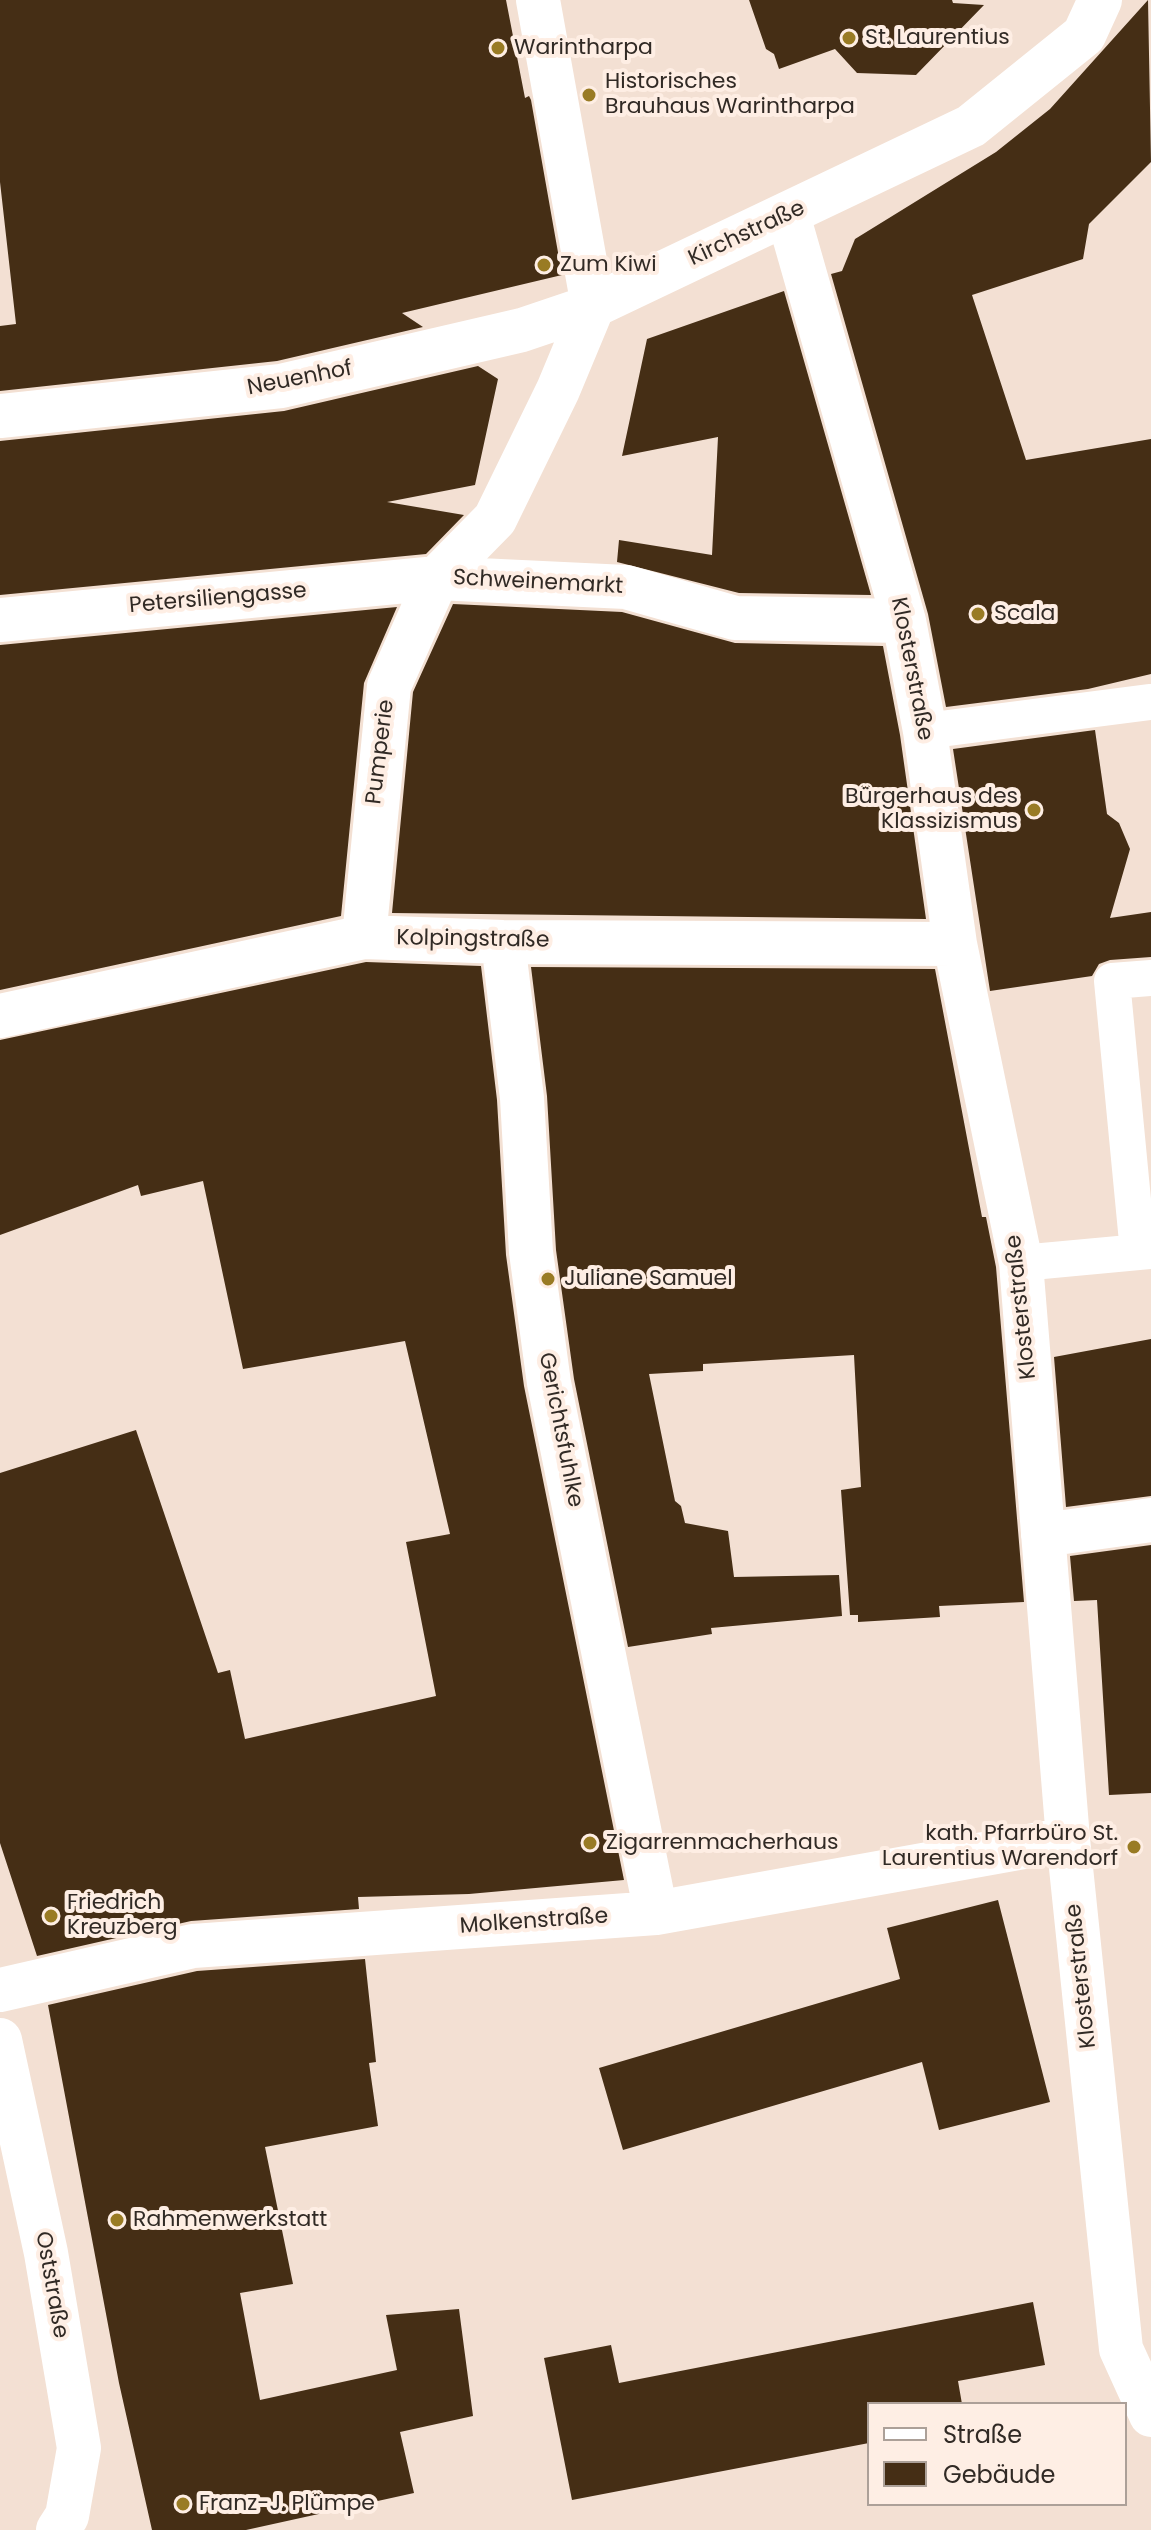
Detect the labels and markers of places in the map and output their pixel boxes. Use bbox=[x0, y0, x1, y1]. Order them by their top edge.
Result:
place label: St. Laurentius bbox=[865, 25, 1010, 51]
marker: St. Laurentius bbox=[840, 29, 858, 47]
place label: Warintharpa bbox=[514, 35, 653, 61]
marker: Warintharpa bbox=[489, 39, 507, 57]
place label: Historisches Brauhaus Warintharpa bbox=[605, 69, 855, 120]
marker: Historisches Brauhaus Warintharpa bbox=[580, 86, 598, 104]
place label: Zum Kiwi bbox=[560, 252, 657, 278]
marker: Zum Kiwi bbox=[535, 256, 553, 274]
place label: Scala bbox=[994, 601, 1055, 627]
marker: Scala bbox=[969, 605, 987, 623]
place label: Bürgerhaus des Klassizismus bbox=[845, 784, 1018, 836]
marker: Bürgerhaus des Klassizismus bbox=[1025, 801, 1043, 819]
place label: Juliane Samuel bbox=[564, 1266, 733, 1292]
marker: Juliane Samuel bbox=[539, 1270, 557, 1288]
place label: kath. Pfarrbüro St. Laurentius Warendorf bbox=[882, 1821, 1118, 1872]
place label: Zigarrenmacherhaus bbox=[606, 1830, 839, 1856]
marker: Zigarrenmacherhaus bbox=[581, 1834, 599, 1852]
marker: kath. Pfarrbüro St. Laurentius Warendorf bbox=[1125, 1838, 1143, 1856]
place label: Friedrich Kreuzberg bbox=[67, 1890, 178, 1942]
marker: Friedrich Kreuzberg bbox=[42, 1907, 60, 1925]
place label: Rahmenwerkstatt bbox=[133, 2207, 327, 2233]
marker: Rahmenwerkstatt bbox=[108, 2211, 126, 2229]
place label: Franz-J. Plümpe bbox=[199, 2491, 375, 2517]
marker: Franz-J. Plümpe bbox=[174, 2495, 192, 2513]

